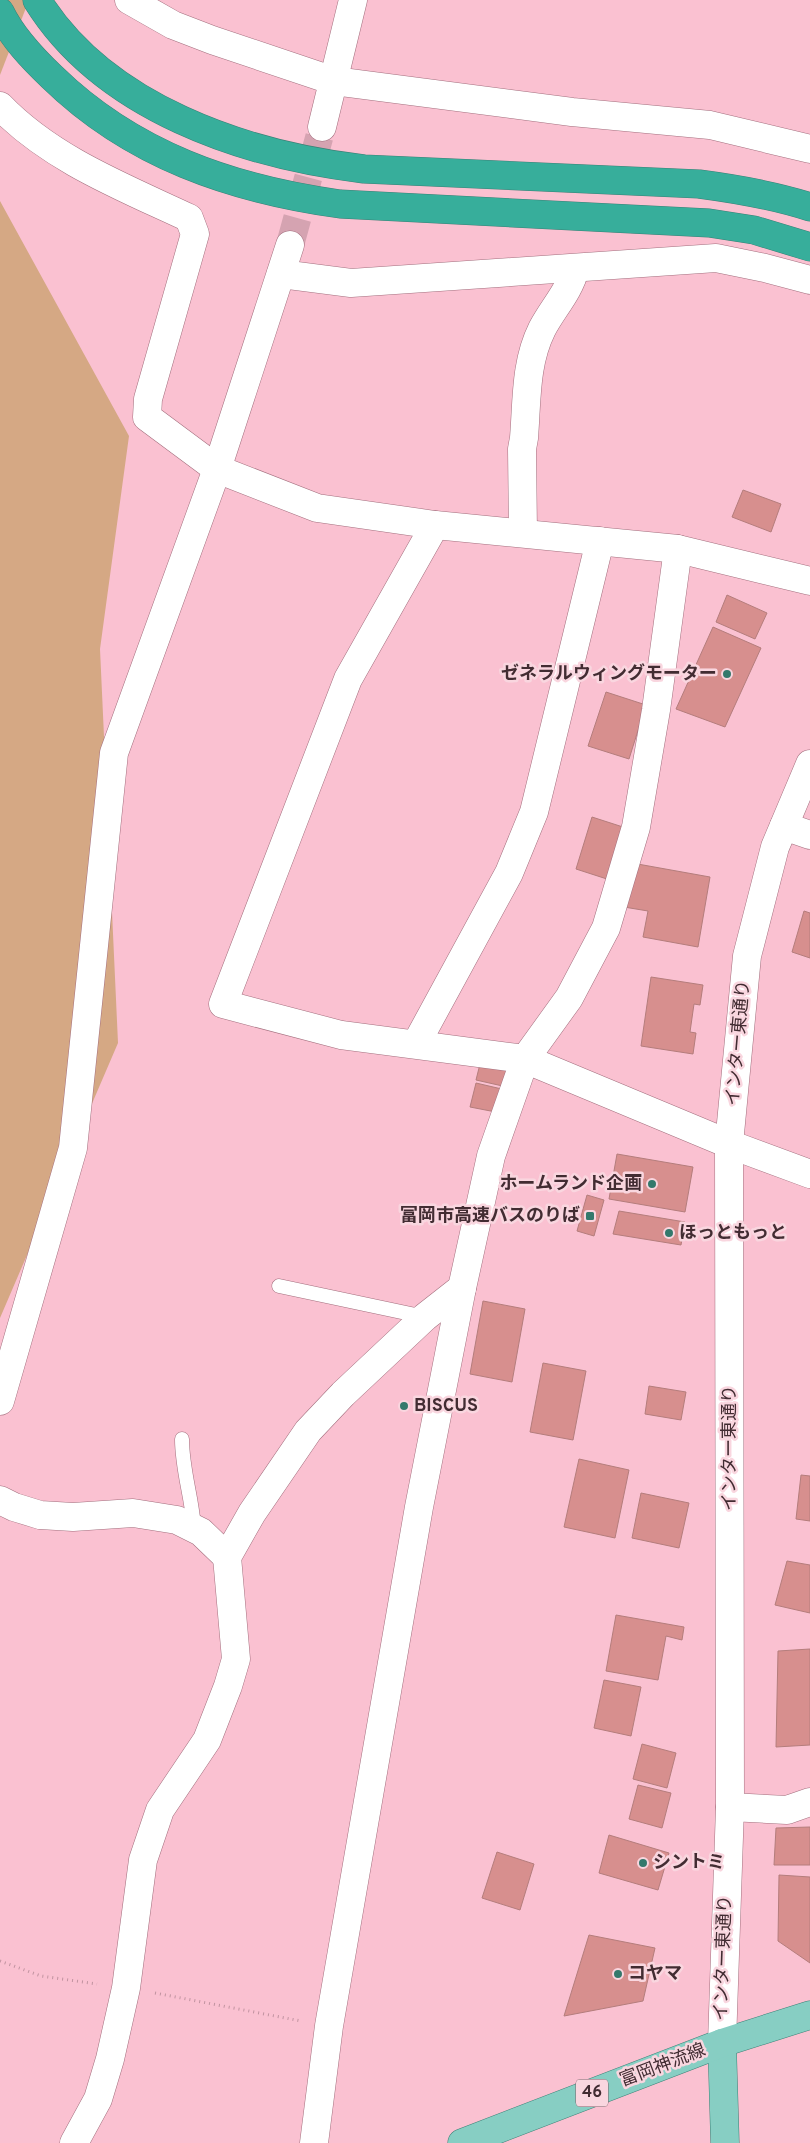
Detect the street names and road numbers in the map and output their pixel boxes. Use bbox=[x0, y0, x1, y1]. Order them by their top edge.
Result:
street label: インター東通り bbox=[722, 979, 756, 1107]
street label: インター東通り bbox=[719, 1385, 742, 1511]
street label: インター東通り bbox=[710, 1895, 738, 2021]
street label: 富岡神流線 bbox=[617, 2039, 709, 2093]
road number: 46 bbox=[576, 2080, 608, 2106]

